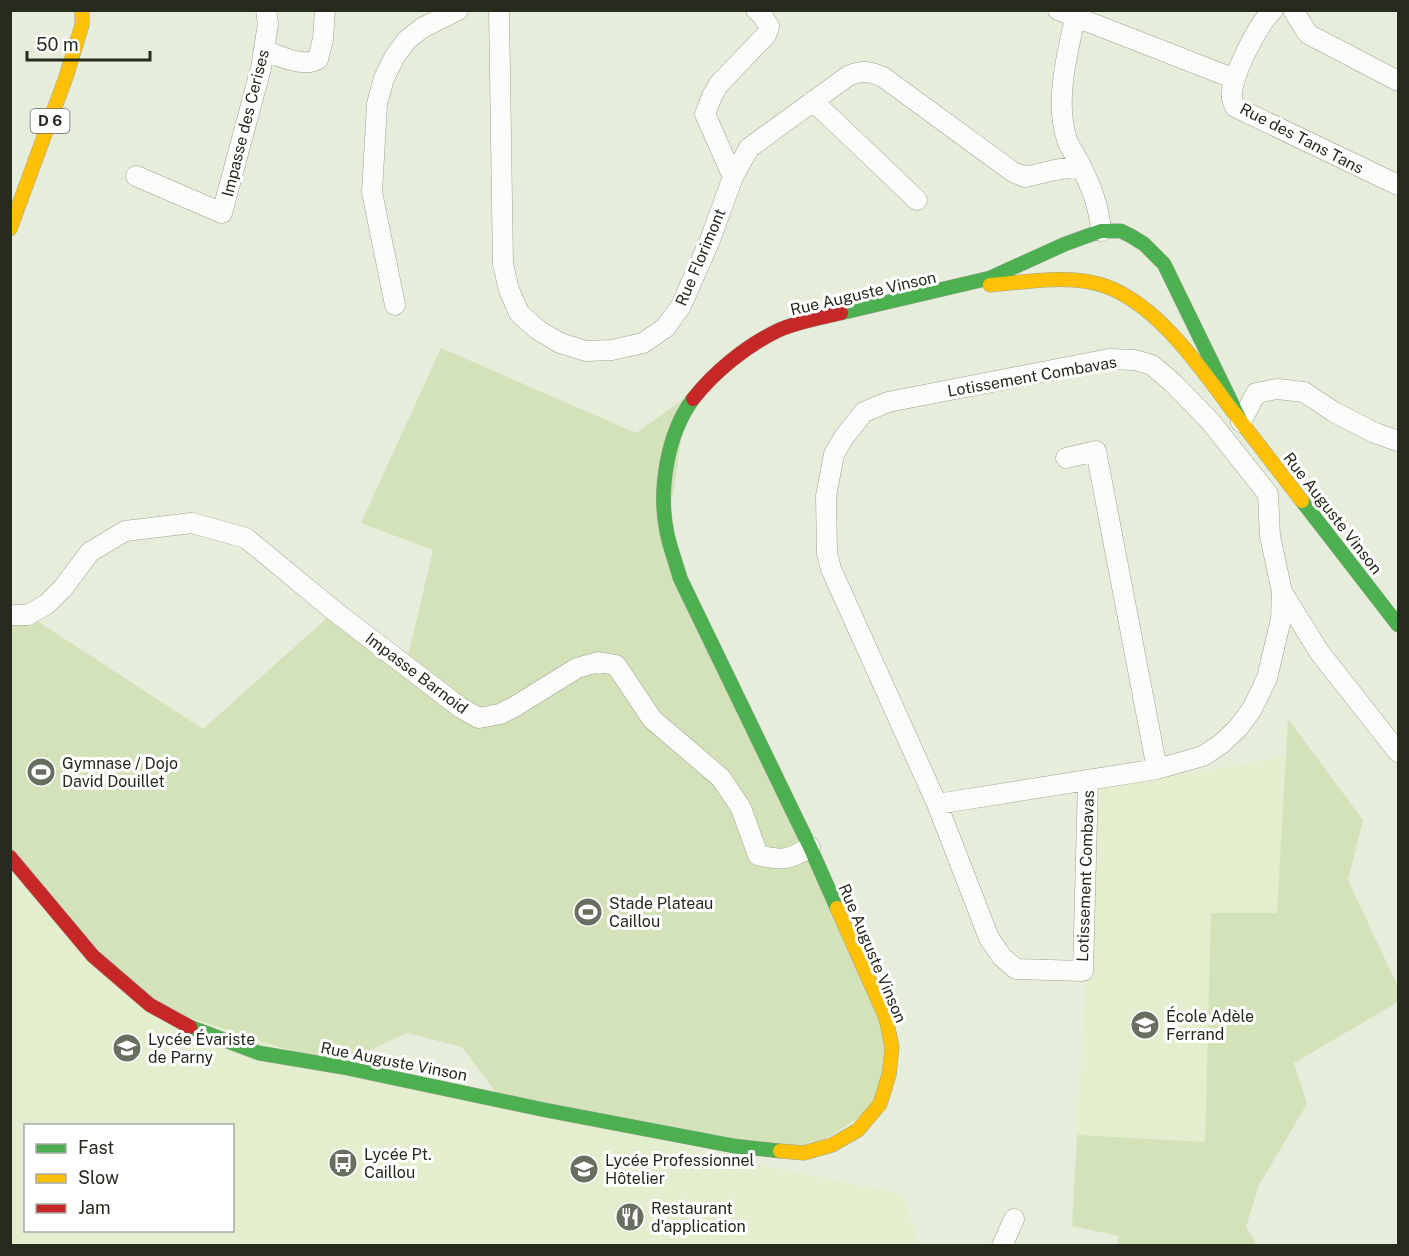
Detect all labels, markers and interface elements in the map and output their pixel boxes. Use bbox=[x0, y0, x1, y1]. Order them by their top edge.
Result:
scale bar bbox=[27, 24, 150, 62]
text: 50 m bbox=[36, 34, 79, 55]
street label: Impasse des Cerises bbox=[218, 47, 273, 199]
street label: Rue des Tans Tans bbox=[1237, 99, 1367, 178]
road number: D 6 bbox=[31, 109, 70, 133]
street label: Rue Florimont bbox=[671, 206, 730, 309]
street label: Rue Auguste Vinson bbox=[788, 267, 938, 320]
street label: Lotissement Combavas bbox=[946, 352, 1118, 401]
street label: Rue Auguste Vinson bbox=[1279, 449, 1386, 578]
street label: Impasse Barnoid bbox=[362, 629, 472, 718]
place label: Gymnase / Dojo David Douillet bbox=[62, 754, 178, 791]
sports icon: Gymnase / Dojo David Douillet bbox=[25, 756, 57, 788]
street label: Lotissement Combavas bbox=[1073, 790, 1098, 962]
street label: Rue Auguste Vinson bbox=[835, 881, 910, 1026]
place label: Stade Plateau Caillou bbox=[609, 894, 713, 931]
sports icon: Stade Plateau Caillou bbox=[572, 896, 604, 928]
place label: École Adèle Ferrand bbox=[1166, 1006, 1254, 1044]
school or university icon: École Adèle Ferrand bbox=[1129, 1009, 1161, 1041]
place label: Lycée Évariste de Parny bbox=[148, 1029, 255, 1067]
school or university icon: Lycée Évariste de Parny bbox=[111, 1032, 143, 1064]
street label: Rue Auguste Vinson bbox=[319, 1038, 469, 1085]
legend bbox=[24, 1124, 234, 1232]
text: Fast bbox=[78, 1137, 114, 1158]
place label: Lycée Pt. Caillou bbox=[364, 1145, 432, 1182]
bus stop icon: Lycée Pt. Caillou bbox=[327, 1147, 359, 1179]
place label: Lycée Professionnel Hôtelier bbox=[605, 1151, 755, 1188]
school or university icon: Lycée Professionnel Hôtelier bbox=[568, 1153, 600, 1185]
text: Slow bbox=[78, 1167, 119, 1188]
text: Jam bbox=[78, 1197, 111, 1218]
place label: Restaurant d'application bbox=[651, 1199, 746, 1236]
restaurant icon: Restaurant d'application bbox=[614, 1201, 646, 1233]

